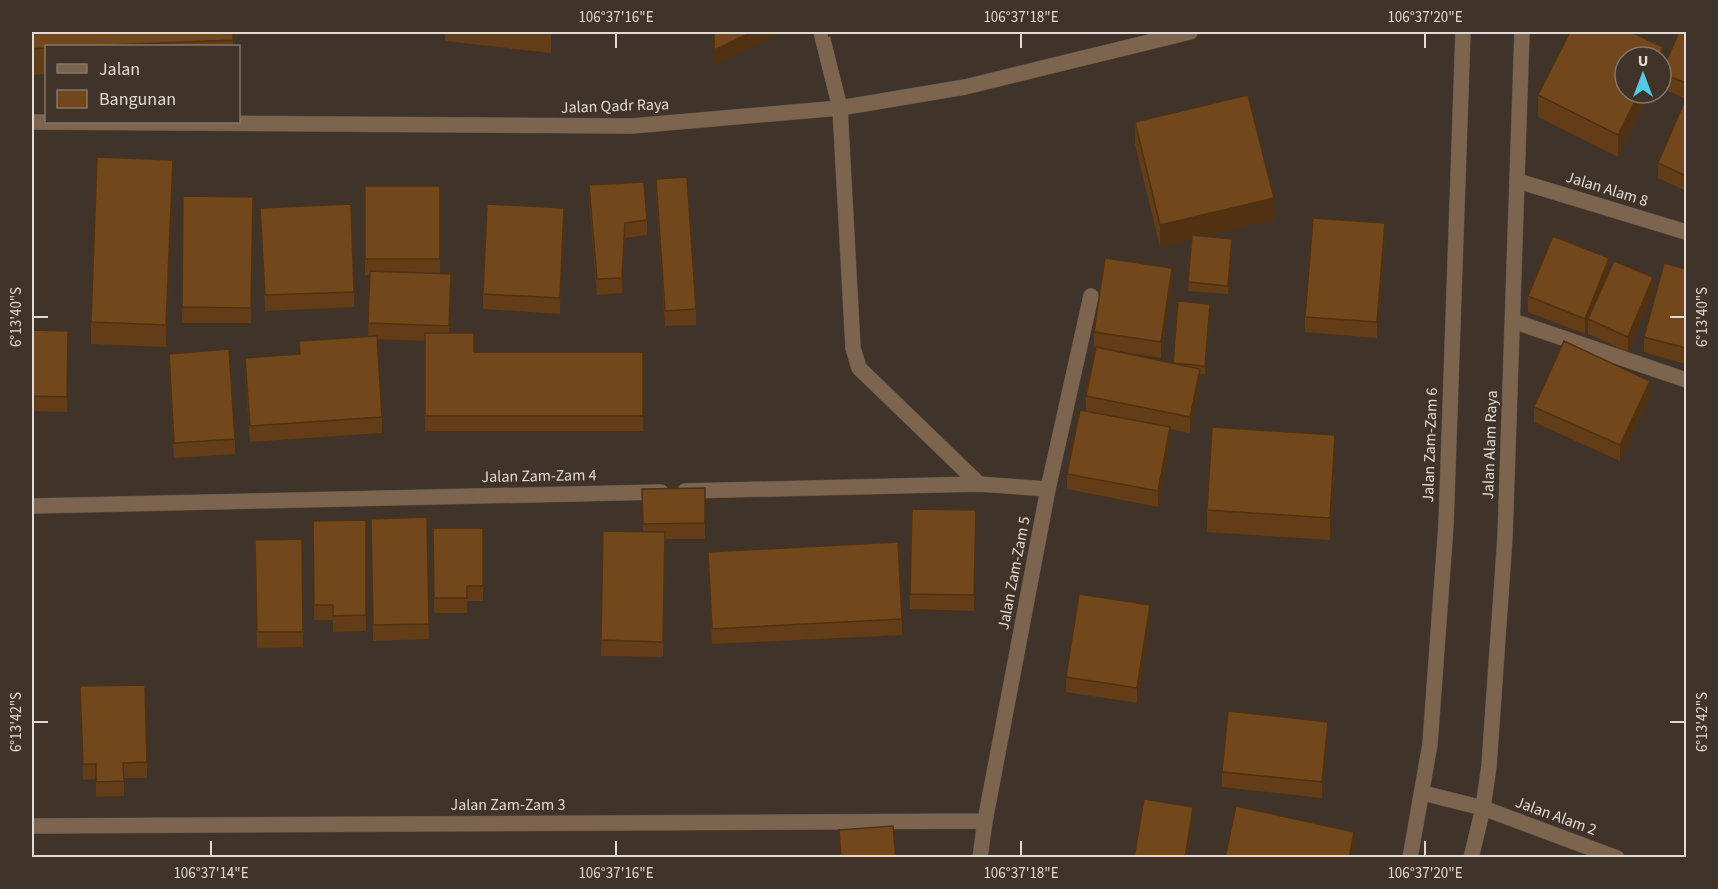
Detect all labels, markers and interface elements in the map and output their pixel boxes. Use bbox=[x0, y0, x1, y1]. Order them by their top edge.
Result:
text: 106°37'16"E bbox=[578, 7, 654, 28]
text: 106°37'18"E bbox=[983, 7, 1059, 28]
text: 106°37'20"E bbox=[1387, 7, 1463, 28]
legend bbox=[45, 45, 240, 123]
north arrow bbox=[1613, 45, 1673, 105]
text: U bbox=[1638, 50, 1648, 72]
text: Jalan bbox=[99, 57, 140, 82]
text: Bangunan bbox=[99, 87, 176, 112]
street label: Jalan Qadr Raya bbox=[560, 93, 670, 119]
street label: Jalan Alam 8 bbox=[1563, 166, 1651, 212]
text: 6°13'40"S bbox=[6, 287, 27, 347]
text: 6°13'40"S bbox=[1692, 287, 1713, 347]
street label: Jalan Zam-Zam 6 bbox=[1417, 387, 1443, 503]
street label: Jalan Alam Raya bbox=[1477, 390, 1503, 500]
street label: Jalan Zam-Zam 4 bbox=[481, 464, 597, 488]
street label: Jalan Zam-Zam 5 bbox=[992, 514, 1036, 632]
text: 6°13'42"S bbox=[6, 692, 27, 752]
text: 6°13'42"S bbox=[1692, 692, 1713, 752]
street label: Jalan Alam 2 bbox=[1512, 791, 1600, 841]
street label: Jalan Zam-Zam 3 bbox=[450, 794, 566, 816]
text: 106°37'14"E bbox=[173, 863, 249, 884]
text: 106°37'16"E bbox=[578, 863, 654, 884]
text: 106°37'18"E bbox=[983, 863, 1059, 884]
text: 106°37'20"E bbox=[1387, 863, 1463, 884]

